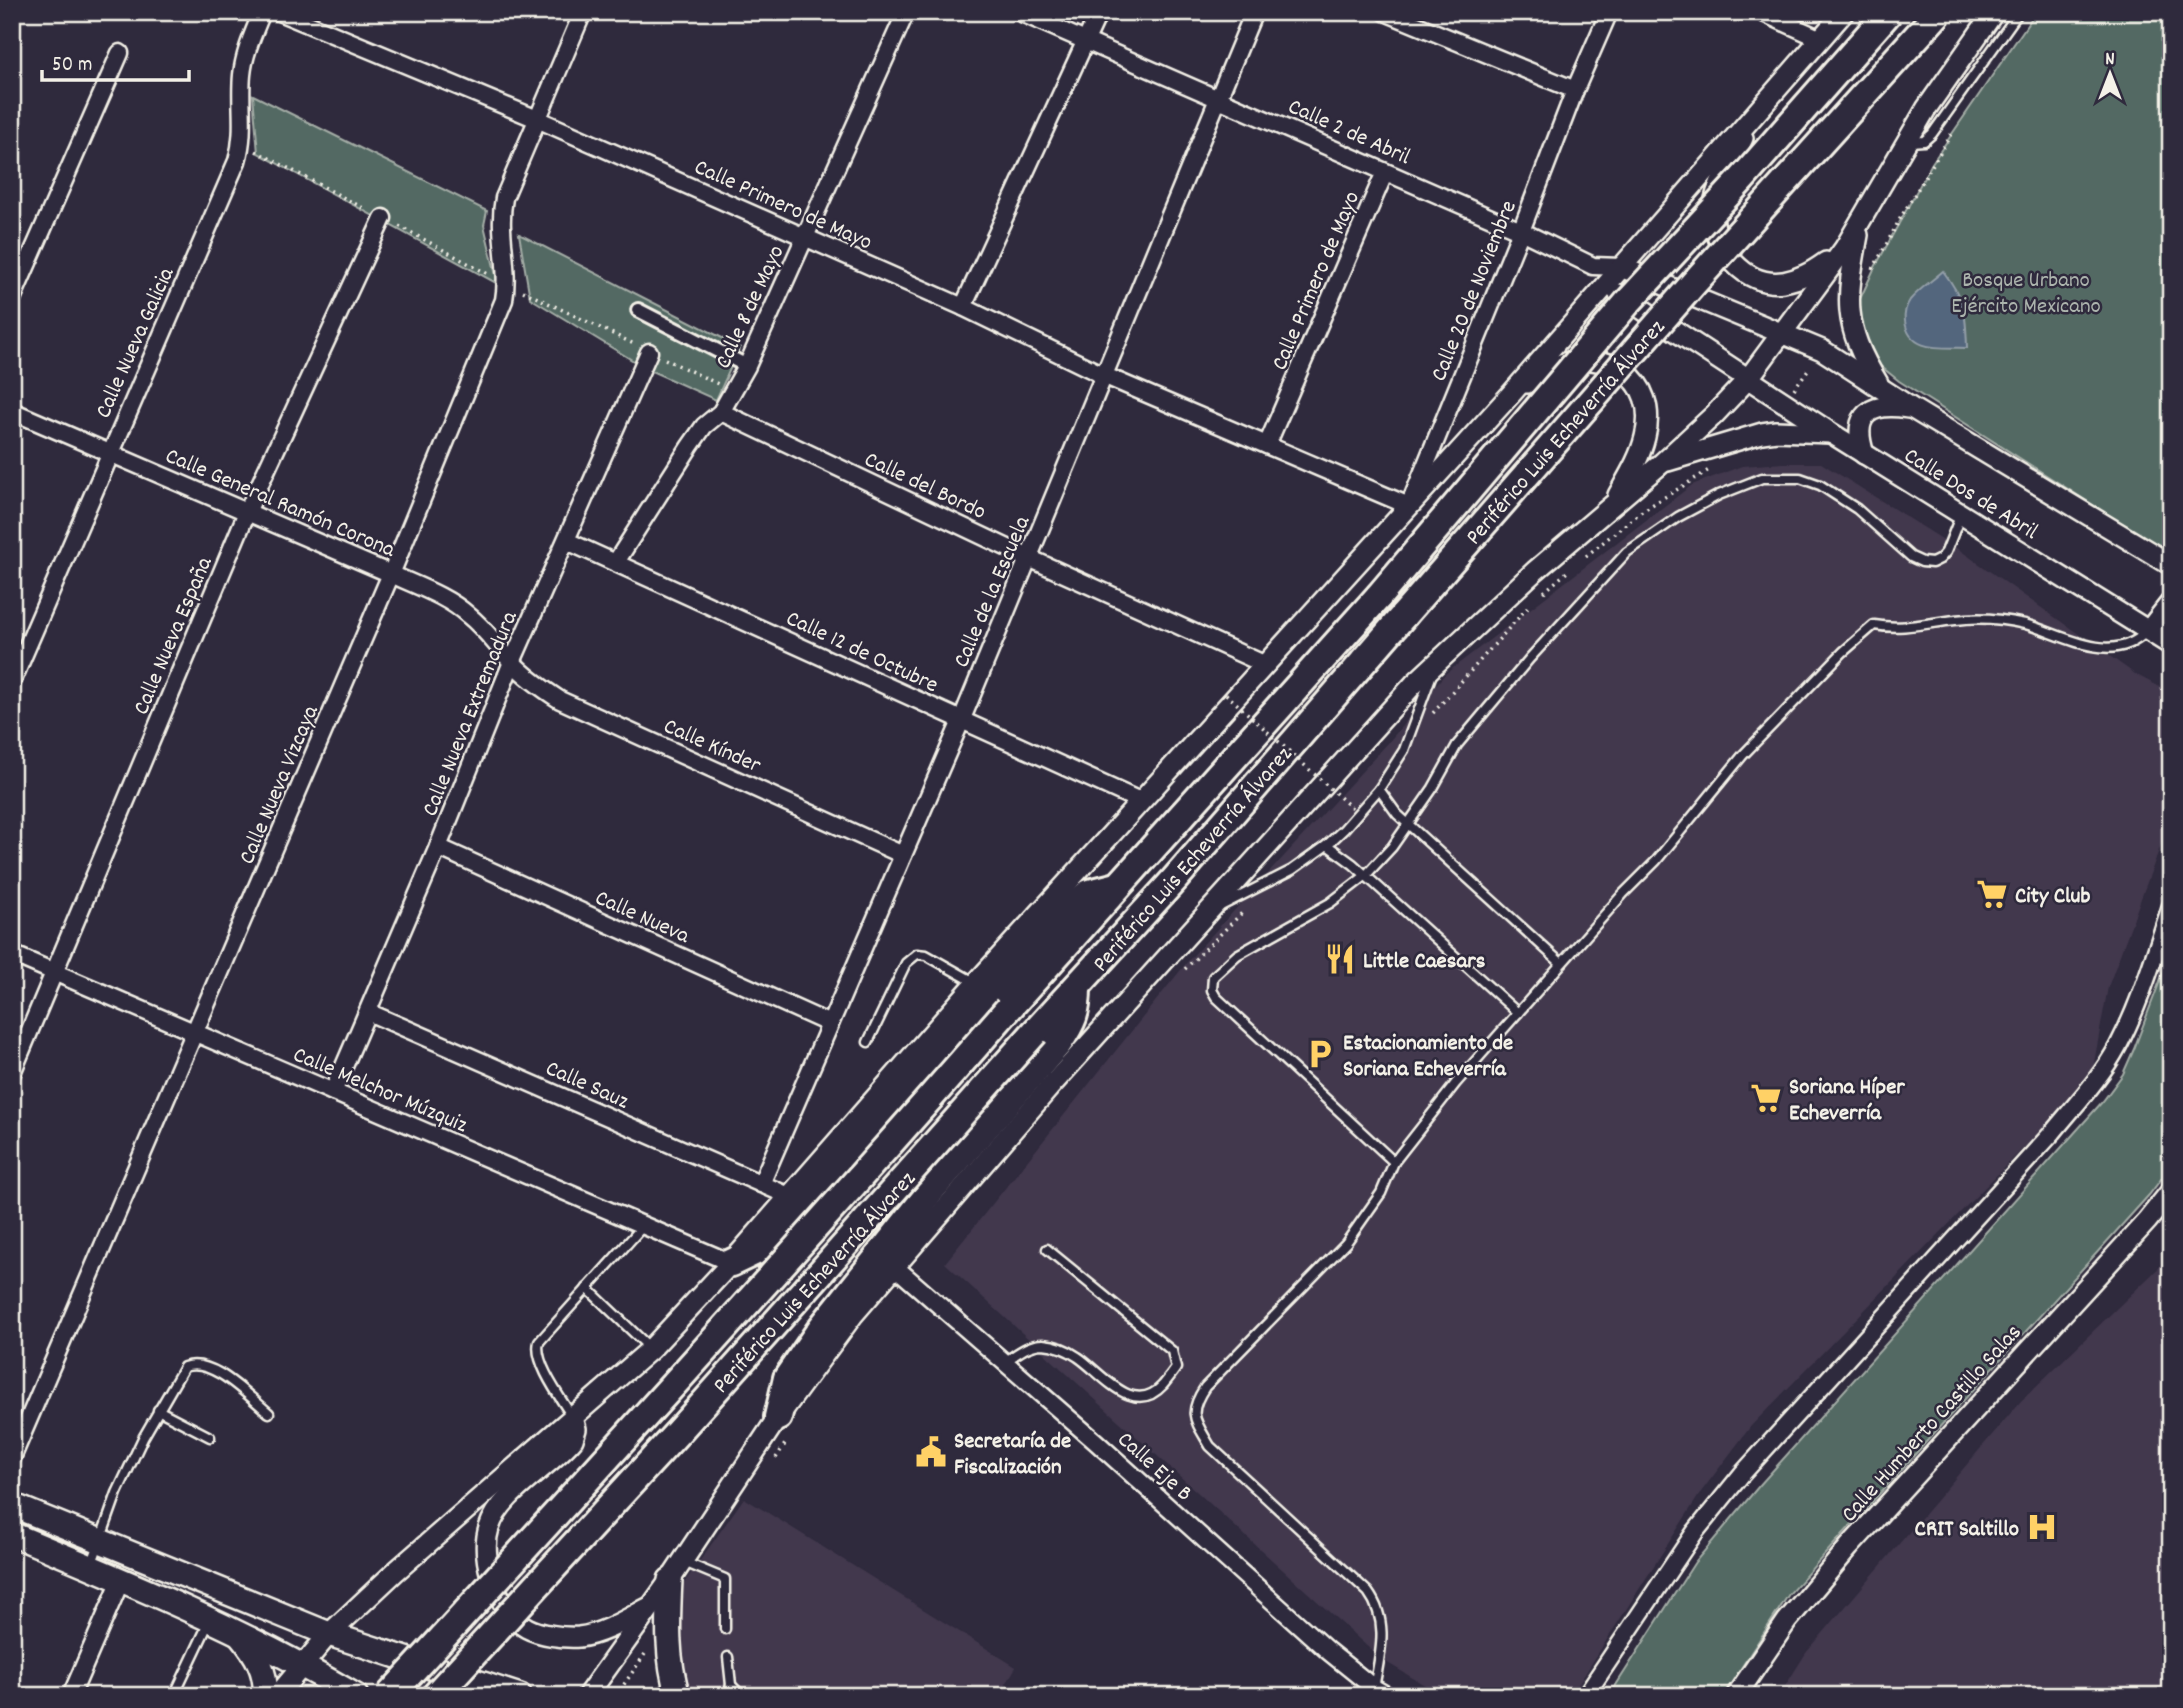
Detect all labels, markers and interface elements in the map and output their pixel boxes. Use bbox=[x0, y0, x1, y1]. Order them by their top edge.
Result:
scale bar bbox=[42, 38, 189, 82]
north arrow bbox=[2074, 38, 2144, 108]
text: N bbox=[2105, 47, 2115, 74]
text: 50 m bbox=[52, 51, 92, 81]
street label: Calle 2 de Abril bbox=[1282, 92, 1415, 175]
street label: Calle Primero de Mayo bbox=[688, 152, 877, 260]
street label: Calle Primero de Mayo bbox=[1265, 187, 1370, 376]
street label: Calle 20 de Noviembre bbox=[1424, 196, 1527, 387]
street label: Calle 8 de Mayo bbox=[708, 240, 794, 375]
street label: Calle Nueva Galicia bbox=[88, 262, 185, 424]
park label: Bosque Urbano Ejército Mexicano bbox=[1951, 265, 2101, 324]
street label: Periférico Luis Echeverría Álvarez bbox=[1459, 313, 1674, 553]
street label: Calle General Ramón Corona bbox=[160, 441, 401, 568]
street label: Calle Dos de Abril bbox=[1897, 441, 2044, 550]
street label: Calle del Bordo bbox=[858, 445, 991, 530]
street label: Calle de la Escuela bbox=[946, 510, 1041, 673]
street label: Calle Nueva España bbox=[126, 551, 223, 720]
street label: Calle 12 de Octubre bbox=[780, 603, 943, 703]
street label: Calle Nueva Extremadura bbox=[415, 606, 528, 822]
street label: Calle Nueva Vizcaya bbox=[232, 700, 329, 870]
street label: Calle Kínder bbox=[658, 711, 766, 783]
street label: Periférico Luis Echeverría Álvarez bbox=[1086, 740, 1301, 980]
supermarket icon: City Club bbox=[1975, 877, 2009, 911]
place label: City Club bbox=[2015, 881, 2090, 914]
street label: Calle Nueva bbox=[589, 883, 695, 954]
restaurant icon: Little Caesars bbox=[1323, 942, 1357, 976]
place label: Little Caesars bbox=[1363, 946, 1486, 979]
place label: Estacionamiento de Soriana Echeverría bbox=[1343, 1028, 1513, 1087]
parking icon: Estacionamiento de Soriana Echeverría bbox=[1303, 1037, 1337, 1071]
street label: Calle Melchor Múzquiz bbox=[287, 1040, 472, 1143]
street label: Calle Sauz bbox=[540, 1053, 634, 1119]
place label: Soriana Híper Echeverría bbox=[1789, 1072, 1905, 1131]
supermarket icon: Soriana Híper Echeverría bbox=[1749, 1081, 1783, 1115]
street label: Periférico Luis Echeverría Álvarez bbox=[706, 1164, 925, 1402]
street label: Calle Humberto Castillo Salas bbox=[1835, 1318, 2031, 1531]
street label: Calle Eje B bbox=[1109, 1425, 1199, 1510]
place label: Secretaría de Fiscalización bbox=[954, 1426, 1071, 1485]
public building icon: Secretaría de Fiscalización bbox=[914, 1435, 948, 1469]
hospital icon: CRIT Saltillo bbox=[2025, 1510, 2059, 1544]
place label: CRIT Saltillo bbox=[1915, 1514, 2019, 1547]

